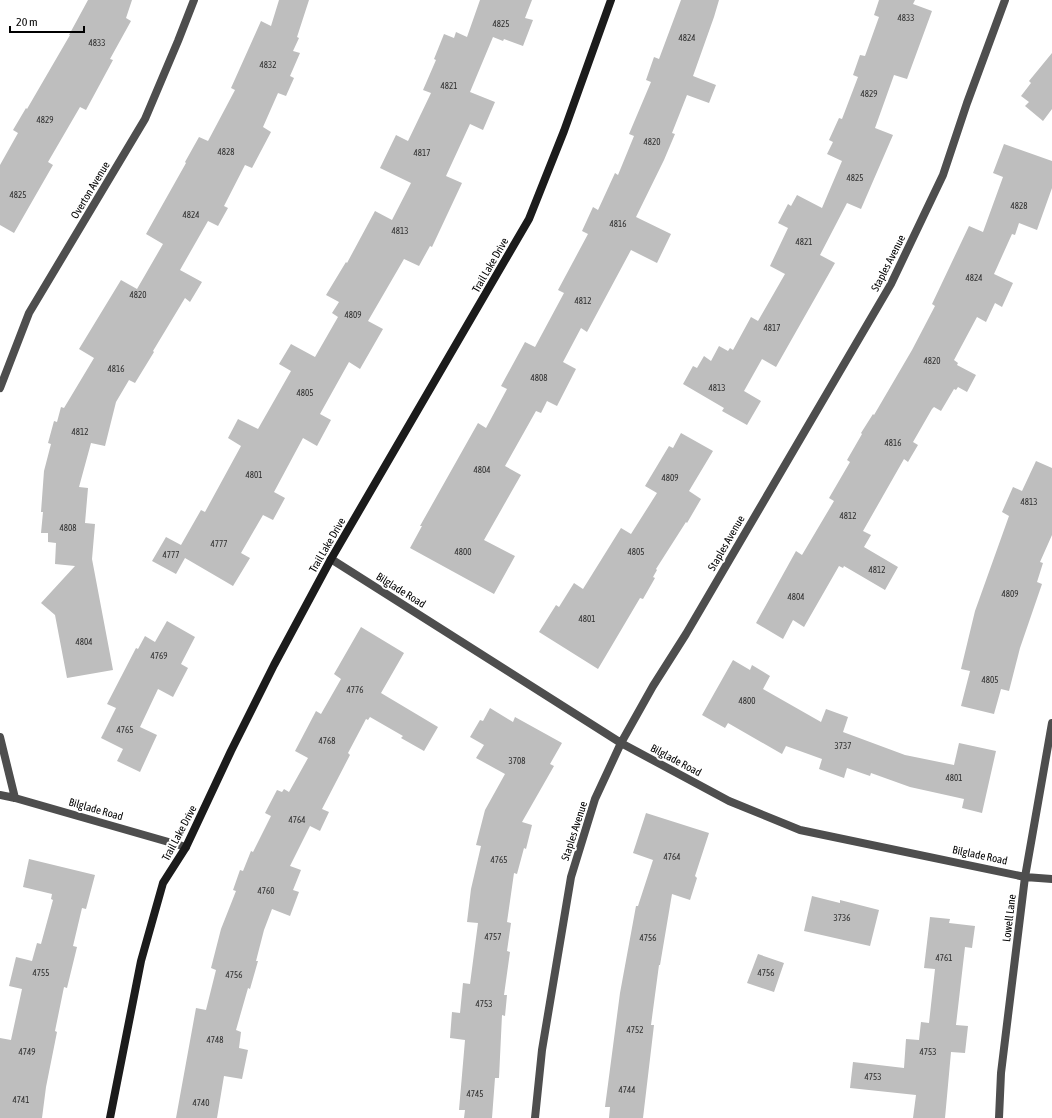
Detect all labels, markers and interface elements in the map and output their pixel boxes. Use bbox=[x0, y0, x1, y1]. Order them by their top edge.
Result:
scale bar bbox=[10, 8, 84, 34]
house number: 4833 bbox=[898, 13, 914, 23]
text: 20 m bbox=[16, 15, 38, 29]
house number: 4825 bbox=[493, 19, 509, 29]
house number: 4824 bbox=[679, 33, 695, 43]
house number: 4833 bbox=[89, 38, 105, 48]
house number: 4832 bbox=[260, 60, 276, 70]
house number: 4821 bbox=[441, 81, 457, 91]
house number: 4829 bbox=[861, 89, 877, 99]
house number: 4829 bbox=[37, 115, 53, 125]
house number: 4820 bbox=[644, 137, 660, 147]
house number: 4828 bbox=[218, 147, 234, 157]
house number: 4817 bbox=[414, 148, 430, 158]
street label: Overton Avenue bbox=[68, 159, 112, 221]
house number: 4825 bbox=[847, 173, 863, 183]
house number: 4825 bbox=[10, 190, 26, 200]
house number: 4828 bbox=[1011, 201, 1027, 211]
house number: 4824 bbox=[183, 210, 199, 220]
house number: 4816 bbox=[610, 219, 626, 229]
house number: 4813 bbox=[392, 226, 408, 236]
street label: Staples Avenue bbox=[869, 233, 907, 293]
street label: Trail Lake Drive bbox=[470, 236, 510, 294]
house number: 4821 bbox=[796, 237, 812, 247]
house number: 4824 bbox=[966, 273, 982, 283]
house number: 4820 bbox=[130, 290, 146, 300]
house number: 4812 bbox=[575, 296, 591, 306]
house number: 4809 bbox=[345, 310, 361, 320]
house number: 4817 bbox=[764, 323, 780, 333]
house number: 4820 bbox=[924, 356, 940, 366]
house number: 4816 bbox=[108, 364, 124, 374]
house number: 4808 bbox=[531, 373, 547, 383]
house number: 4813 bbox=[709, 383, 725, 393]
house number: 4805 bbox=[297, 388, 313, 398]
house number: 4812 bbox=[72, 427, 88, 437]
house number: 4816 bbox=[885, 438, 901, 448]
house number: 4804 bbox=[474, 465, 490, 475]
house number: 4801 bbox=[246, 470, 262, 480]
house number: 4809 bbox=[662, 473, 678, 483]
house number: 4813 bbox=[1021, 497, 1037, 507]
house number: 4812 bbox=[840, 511, 856, 521]
street label: Staples Avenue bbox=[705, 513, 747, 573]
street label: Trail Lake Drive bbox=[307, 516, 347, 574]
house number: 4808 bbox=[60, 523, 76, 533]
house number: 4777 bbox=[211, 539, 227, 549]
house number: 4800 bbox=[455, 547, 471, 557]
house number: 4805 bbox=[628, 547, 644, 557]
house number: 4777 bbox=[163, 550, 179, 560]
house number: 4812 bbox=[869, 565, 885, 575]
street label: Bilglade Road bbox=[374, 570, 428, 610]
house number: 4809 bbox=[1002, 589, 1018, 599]
house number: 4804 bbox=[788, 592, 804, 602]
house number: 4801 bbox=[579, 614, 595, 624]
house number: 4804 bbox=[76, 637, 92, 647]
house number: 4769 bbox=[151, 651, 167, 661]
house number: 4805 bbox=[982, 675, 998, 685]
house number: 4776 bbox=[347, 685, 363, 695]
house number: 4800 bbox=[739, 696, 755, 706]
house number: 4765 bbox=[117, 725, 133, 735]
house number: 4768 bbox=[319, 736, 335, 746]
house number: 3737 bbox=[835, 741, 851, 751]
street label: Bilglade Road bbox=[648, 742, 704, 778]
house number: 3708 bbox=[509, 756, 525, 766]
house number: 4801 bbox=[946, 773, 962, 783]
street label: Bilglade Road bbox=[67, 796, 125, 822]
street label: Staples Avenue bbox=[559, 800, 589, 862]
street label: Trail Lake Drive bbox=[159, 803, 199, 863]
house number: 4764 bbox=[289, 815, 305, 825]
street label: Bilglade Road bbox=[951, 843, 1009, 867]
house number: 4764 bbox=[664, 852, 680, 862]
house number: 4765 bbox=[491, 855, 507, 865]
house number: 4760 bbox=[258, 886, 274, 896]
street label: Lowell Lane bbox=[1000, 894, 1018, 942]
house number: 3736 bbox=[834, 913, 850, 923]
house number: 4757 bbox=[485, 932, 501, 942]
house number: 4756 bbox=[640, 933, 656, 943]
house number: 4761 bbox=[936, 953, 952, 963]
house number: 4755 bbox=[33, 968, 49, 978]
house number: 4756 bbox=[758, 968, 774, 978]
house number: 4756 bbox=[226, 970, 242, 980]
house number: 4753 bbox=[476, 999, 492, 1009]
house number: 4752 bbox=[627, 1025, 643, 1035]
house number: 4748 bbox=[207, 1035, 223, 1045]
house number: 4749 bbox=[19, 1047, 35, 1057]
house number: 4753 bbox=[920, 1047, 936, 1057]
house number: 4753 bbox=[865, 1072, 881, 1082]
house number: 4744 bbox=[619, 1085, 635, 1095]
house number: 4745 bbox=[467, 1089, 483, 1099]
house number: 4741 bbox=[13, 1095, 29, 1105]
house number: 4740 bbox=[193, 1098, 209, 1108]

